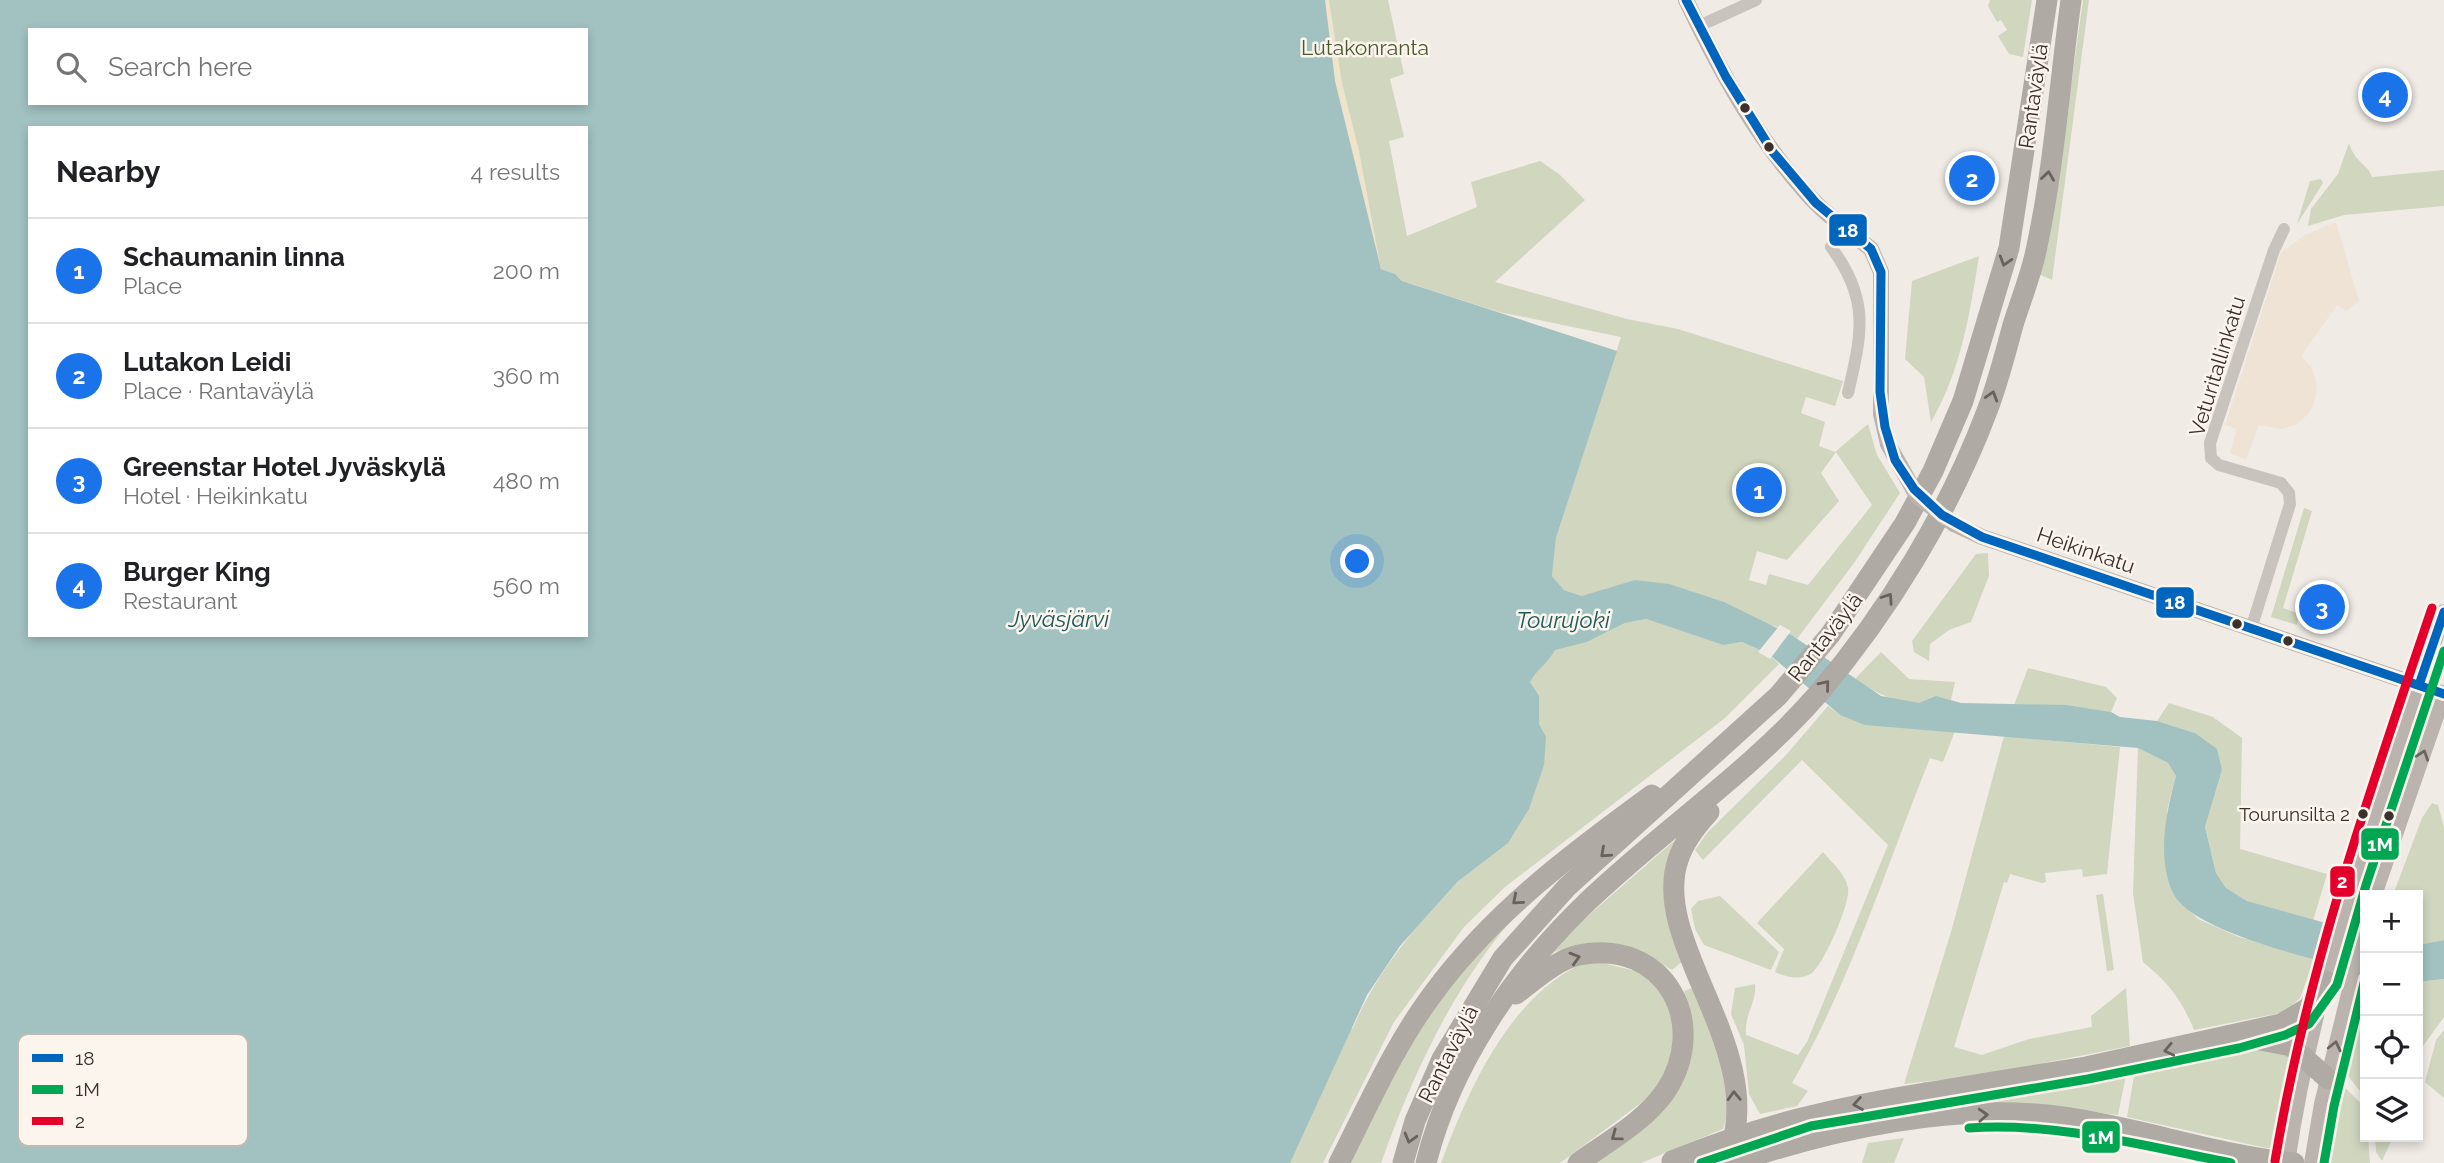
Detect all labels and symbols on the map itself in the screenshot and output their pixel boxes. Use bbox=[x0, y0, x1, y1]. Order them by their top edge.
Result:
park label: Lutakonranta bbox=[1301, 35, 1429, 60]
street label: Rantaväylä bbox=[2013, 42, 2053, 150]
pin: 4 bbox=[2362, 69, 2408, 121]
unlabelled marker bbox=[1738, 101, 1752, 115]
unlabelled marker bbox=[1762, 140, 1776, 154]
pin: 2 bbox=[1949, 152, 1995, 204]
one-way arrow bbox=[2040, 170, 2055, 182]
line badge: 18 bbox=[1828, 213, 1868, 247]
text: 18 bbox=[1838, 219, 1858, 241]
one-way arrow bbox=[1999, 255, 2014, 267]
street label: Veturitallinkatu bbox=[2184, 293, 2250, 439]
one-way arrow bbox=[1983, 390, 1998, 402]
pin: 1 bbox=[1736, 464, 1782, 516]
street label: Heikinkatu bbox=[2034, 522, 2138, 578]
your location bbox=[1340, 544, 1374, 578]
pin: 3 bbox=[2299, 581, 2345, 633]
line badge: 18 bbox=[2155, 586, 2195, 619]
street label: Rantaväylä bbox=[1783, 588, 1867, 686]
text: 18 bbox=[2165, 591, 2185, 613]
one-way arrow bbox=[1880, 593, 1893, 606]
water label: Jyväsjärvi bbox=[1008, 605, 1110, 632]
water label: Tourujoki bbox=[1516, 606, 1611, 633]
unlabelled marker bbox=[2230, 617, 2244, 631]
unlabelled marker bbox=[2281, 634, 2295, 648]
one-way arrow bbox=[1817, 680, 1830, 692]
one-way arrow bbox=[2415, 750, 2429, 762]
place label: Tourunsilta 2 bbox=[2239, 803, 2350, 825]
marker: Tourunsilta 2 bbox=[2356, 807, 2370, 821]
unlabelled marker bbox=[2382, 809, 2396, 823]
line badge: 1M bbox=[2360, 827, 2400, 861]
text: 1M bbox=[2367, 833, 2393, 855]
one-way arrow bbox=[1600, 845, 1613, 857]
line badge: 2 bbox=[2329, 865, 2356, 898]
text: 2 bbox=[2337, 870, 2347, 892]
one-way arrow bbox=[1513, 892, 1526, 904]
one-way arrow bbox=[1568, 951, 1580, 966]
street label: Rantaväylä bbox=[1413, 1001, 1483, 1107]
legend bbox=[18, 1034, 248, 1146]
one-way arrow bbox=[2327, 1040, 2341, 1052]
one-way arrow bbox=[2163, 1041, 2175, 1056]
text: 18 bbox=[75, 1047, 94, 1069]
text: 1M bbox=[75, 1078, 100, 1100]
one-way arrow bbox=[1727, 1090, 1742, 1101]
one-way arrow bbox=[1852, 1096, 1864, 1111]
one-way arrow bbox=[1978, 1107, 1989, 1122]
text: 2 bbox=[75, 1110, 85, 1132]
line badge: 1M bbox=[2081, 1120, 2121, 1154]
text: 1M bbox=[2088, 1126, 2114, 1148]
one-way arrow bbox=[1611, 1128, 1624, 1140]
one-way arrow bbox=[1404, 1132, 1419, 1144]

